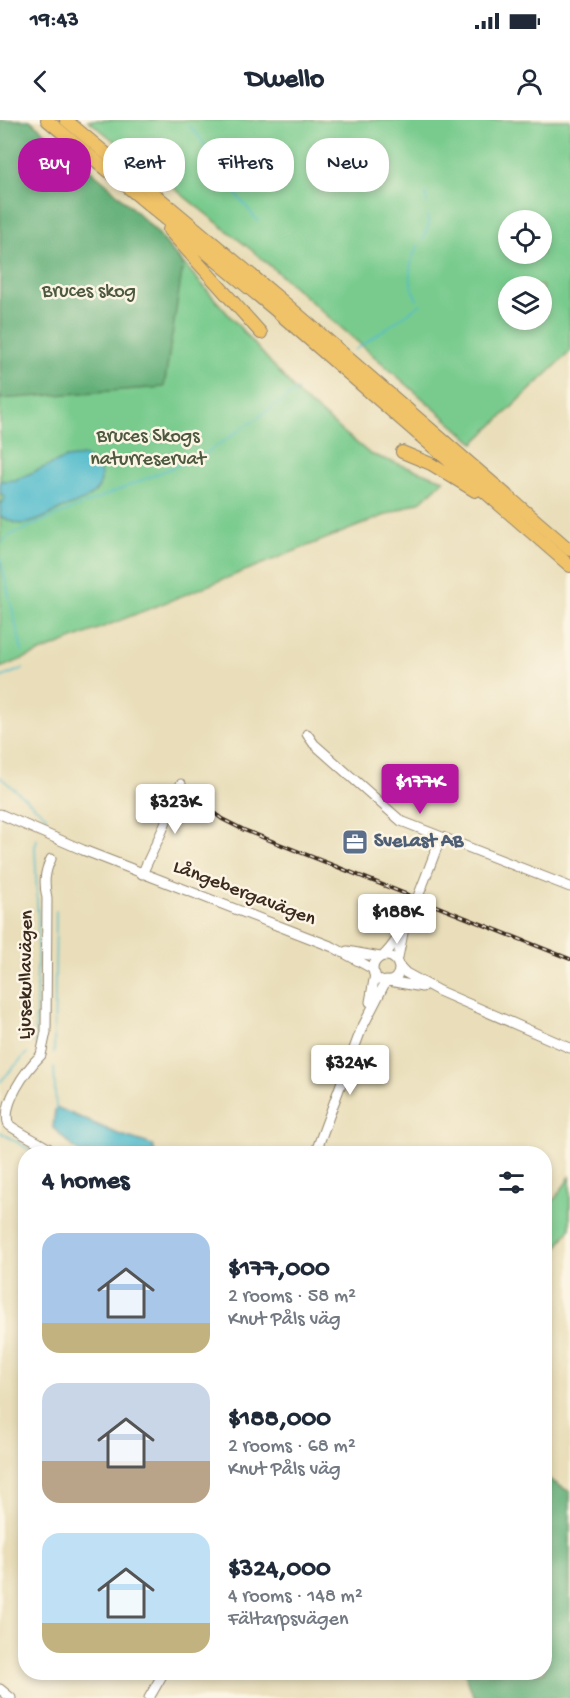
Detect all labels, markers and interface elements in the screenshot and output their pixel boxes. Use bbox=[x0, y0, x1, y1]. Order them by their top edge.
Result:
text: 19:43 bbox=[30, 8, 79, 34]
icon: back bbox=[24, 65, 57, 98]
text: Dwello bbox=[246, 65, 324, 97]
icon: person bbox=[513, 65, 546, 98]
chip: Buy bbox=[18, 138, 91, 192]
chip: Rent bbox=[103, 138, 185, 192]
chip: Filters bbox=[197, 138, 294, 192]
chip: New bbox=[306, 138, 389, 192]
map controls bbox=[498, 210, 552, 330]
button: locate bbox=[498, 210, 552, 264]
button: layers bbox=[498, 276, 552, 330]
park label: Bruces skog bbox=[41, 281, 136, 304]
park label: Bruces Skogs naturreservat bbox=[90, 426, 208, 472]
pin: $177K bbox=[378, 764, 462, 815]
text: $177K bbox=[396, 772, 444, 795]
pin: $323K bbox=[133, 784, 217, 835]
text: $323K bbox=[150, 792, 200, 815]
office icon: SveLast AB bbox=[340, 827, 370, 857]
place label: SveLast AB bbox=[374, 831, 464, 854]
street label: Långebergavägen bbox=[169, 855, 320, 932]
pin: $188K bbox=[355, 894, 439, 945]
text: $188K bbox=[372, 902, 422, 925]
street label: Ljusekullavägen bbox=[14, 910, 40, 1040]
pin: $324K bbox=[308, 1045, 392, 1096]
text: $324K bbox=[325, 1053, 375, 1076]
icon: filters bbox=[495, 1166, 528, 1199]
text: 4 homes bbox=[42, 1167, 129, 1198]
text: $177,000 bbox=[228, 1255, 330, 1286]
icon: home bbox=[90, 1257, 162, 1329]
text: 2 rooms · 58 m² bbox=[228, 1286, 356, 1309]
text: Knut Påls väg bbox=[228, 1309, 341, 1332]
text: $188,000 bbox=[228, 1405, 331, 1436]
icon: home bbox=[90, 1407, 162, 1479]
text: 2 rooms · 68 m² bbox=[228, 1436, 356, 1459]
text: Knut Påls väg bbox=[228, 1459, 341, 1482]
text: $324,000 bbox=[228, 1555, 331, 1586]
icon: home bbox=[90, 1557, 162, 1629]
text: 4 rooms · 148 m² bbox=[228, 1586, 363, 1609]
text: Fältarpsvägen bbox=[228, 1609, 348, 1632]

